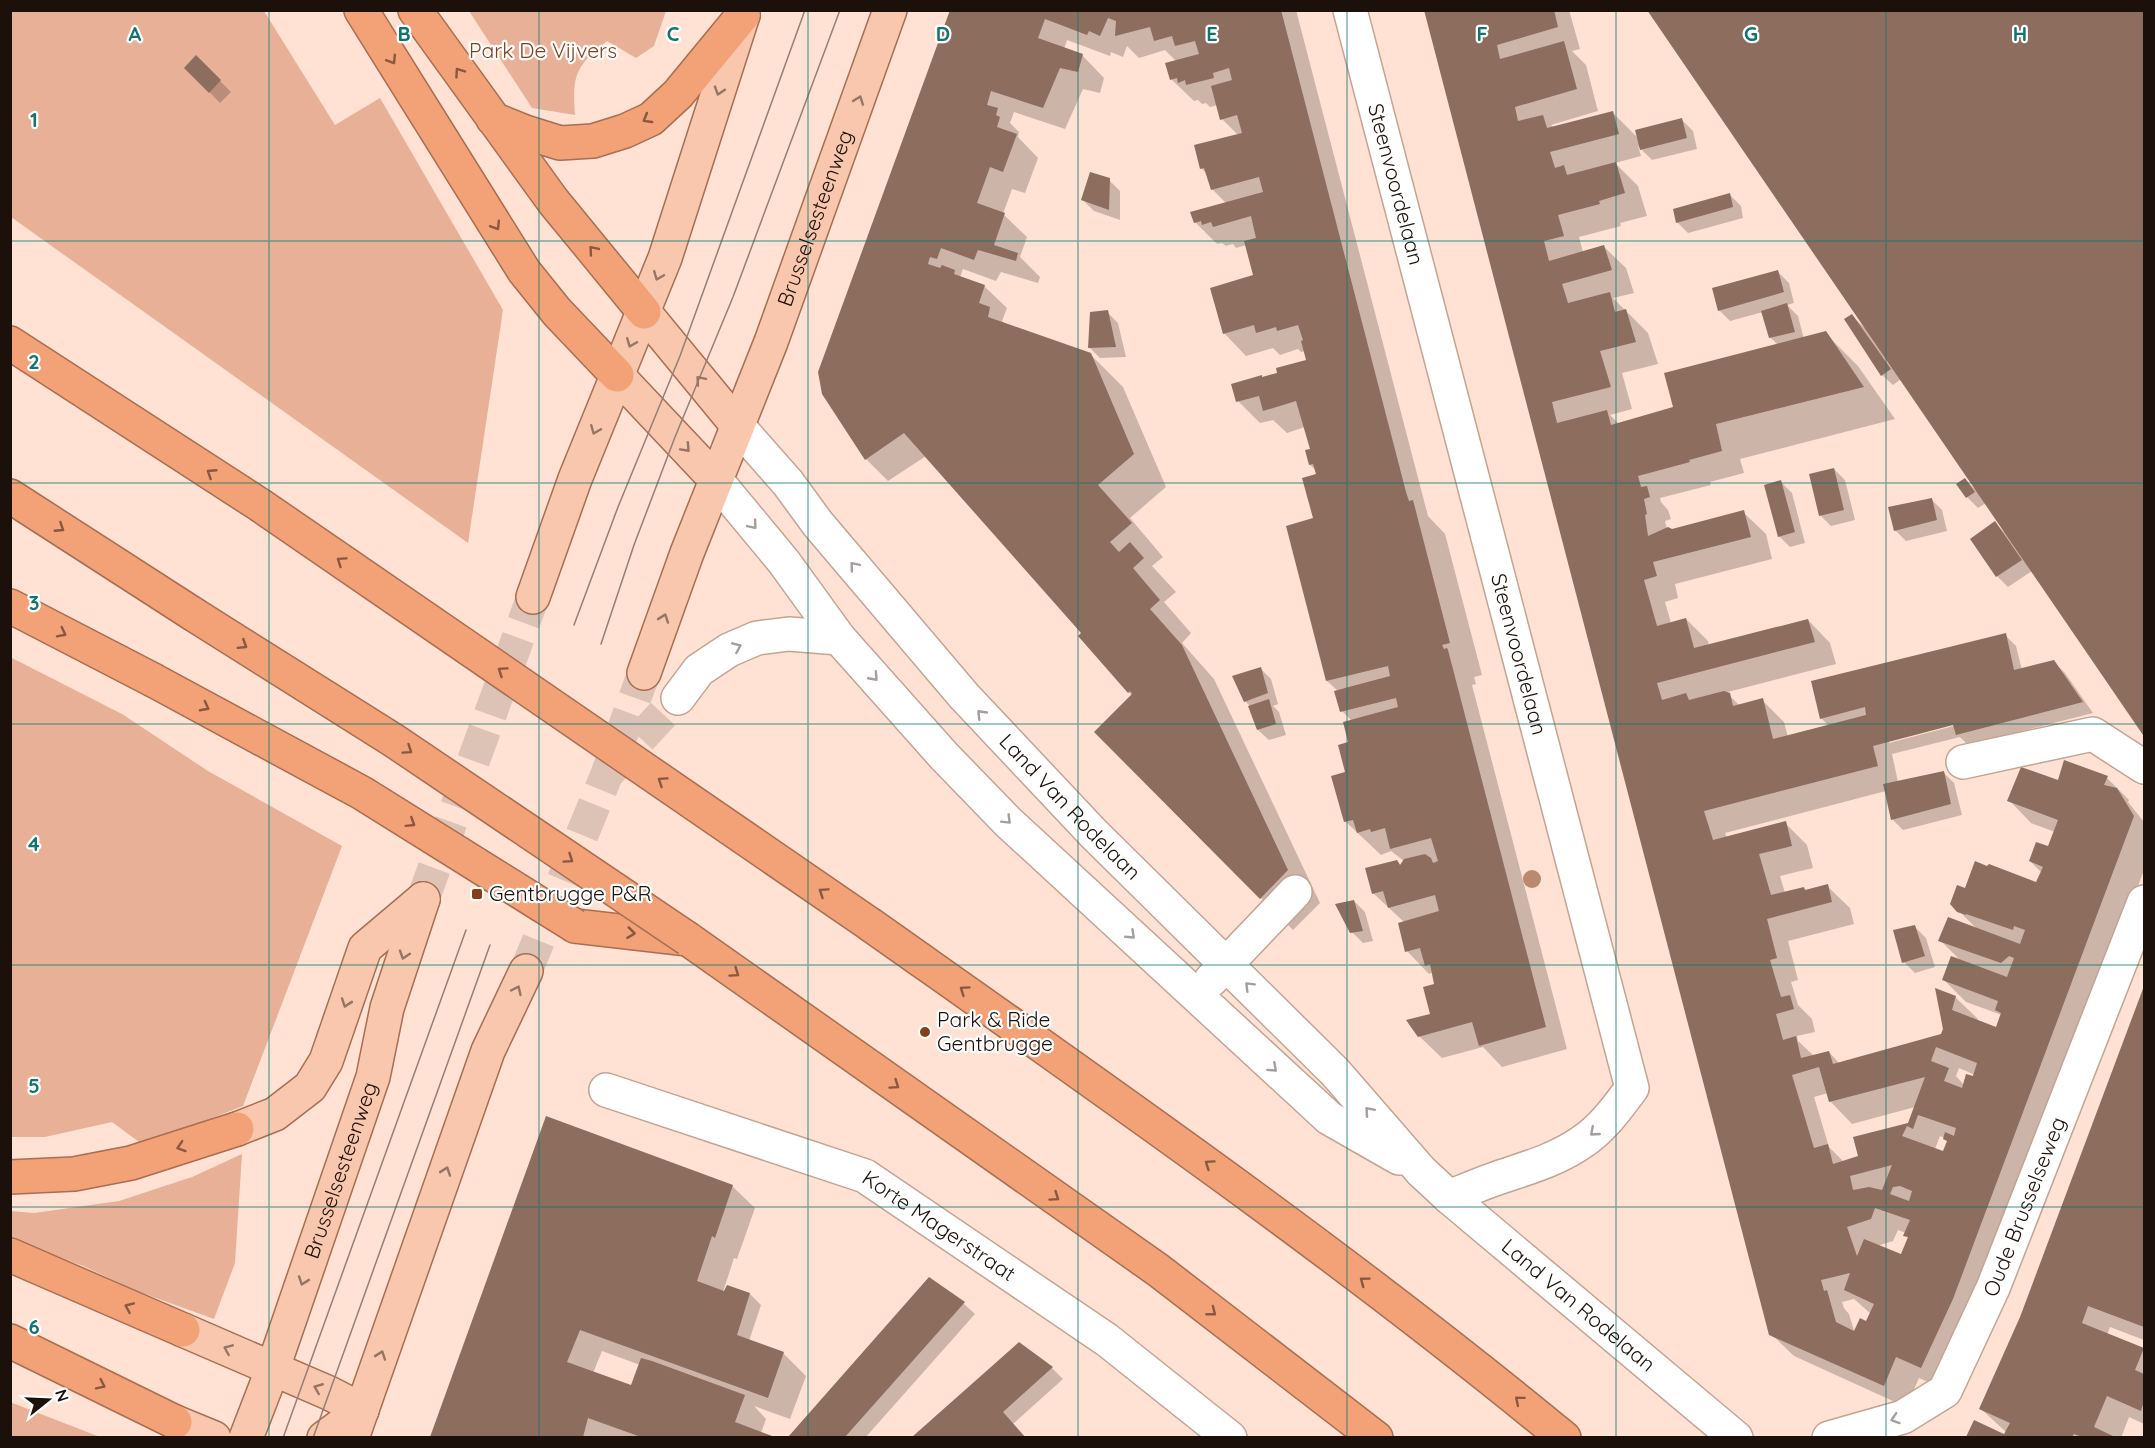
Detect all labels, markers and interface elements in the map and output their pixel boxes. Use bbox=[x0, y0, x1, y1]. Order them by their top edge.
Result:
text: A bbox=[129, 21, 142, 46]
text: B bbox=[397, 21, 411, 46]
text: C bbox=[667, 21, 680, 46]
text: D bbox=[936, 21, 950, 46]
text: E bbox=[1206, 21, 1218, 46]
text: F bbox=[1476, 21, 1488, 46]
text: G bbox=[1744, 21, 1758, 46]
text: H bbox=[2013, 21, 2027, 46]
park label: Park De Vijvers bbox=[469, 37, 617, 63]
one-way arrow bbox=[385, 54, 397, 64]
one-way arrow bbox=[455, 67, 466, 78]
one-way arrow bbox=[714, 85, 726, 96]
one-way arrow bbox=[851, 95, 864, 106]
street label: Steenvoordelaan bbox=[1363, 100, 1430, 267]
text: 1 bbox=[30, 107, 38, 132]
one-way arrow bbox=[643, 112, 653, 124]
street label: Brusselsesteenweg bbox=[771, 126, 858, 310]
one-way arrow bbox=[488, 219, 499, 230]
one-way arrow bbox=[589, 246, 600, 257]
one-way arrow bbox=[653, 270, 665, 281]
one-way arrow bbox=[626, 337, 638, 348]
text: 2 bbox=[28, 349, 40, 374]
one-way arrow bbox=[696, 376, 707, 387]
one-way arrow bbox=[590, 424, 603, 434]
one-way arrow bbox=[679, 441, 690, 452]
one-way arrow bbox=[207, 470, 218, 481]
one-way arrow bbox=[746, 518, 757, 529]
one-way arrow bbox=[53, 521, 64, 532]
one-way arrow bbox=[337, 556, 347, 568]
one-way arrow bbox=[850, 562, 861, 573]
street label: Steenvoordelaan bbox=[1486, 571, 1553, 738]
text: 3 bbox=[29, 590, 39, 615]
one-way arrow bbox=[656, 613, 669, 624]
one-way arrow bbox=[56, 625, 67, 637]
one-way arrow bbox=[237, 638, 247, 650]
one-way arrow bbox=[731, 642, 742, 654]
one-way arrow bbox=[497, 667, 508, 678]
one-way arrow bbox=[867, 671, 878, 681]
one-way arrow bbox=[198, 700, 209, 711]
one-way arrow bbox=[977, 711, 988, 721]
street label: Land Van Rodelaan bbox=[994, 728, 1147, 885]
one-way arrow bbox=[401, 743, 412, 754]
one-way arrow bbox=[658, 777, 669, 788]
one-way arrow bbox=[999, 813, 1010, 824]
one-way arrow bbox=[405, 816, 415, 828]
text: 4 bbox=[28, 831, 40, 856]
one-way arrow bbox=[562, 852, 573, 863]
place label: Gentbrugge P&R bbox=[489, 880, 652, 906]
marker: Gentbrugge P&R bbox=[470, 887, 484, 901]
one-way arrow bbox=[819, 888, 830, 899]
one-way arrow bbox=[627, 926, 636, 938]
one-way arrow bbox=[1124, 928, 1134, 939]
one-way arrow bbox=[399, 949, 412, 960]
one-way arrow bbox=[729, 966, 740, 977]
one-way arrow bbox=[1245, 983, 1256, 994]
one-way arrow bbox=[510, 985, 522, 996]
one-way arrow bbox=[959, 986, 970, 997]
one-way arrow bbox=[340, 998, 353, 1008]
place label: Park & Ride Gentbrugge bbox=[937, 1006, 1053, 1056]
marker: Park & Ride Gentbrugge bbox=[918, 1025, 932, 1039]
one-way arrow bbox=[1266, 1061, 1277, 1072]
text: 5 bbox=[28, 1073, 40, 1098]
street label: Brusselsesteenweg bbox=[298, 1078, 382, 1262]
one-way arrow bbox=[888, 1078, 899, 1089]
one-way arrow bbox=[1365, 1107, 1376, 1117]
street label: Oude Brusselseweg bbox=[1977, 1113, 2071, 1301]
one-way arrow bbox=[1590, 1125, 1601, 1136]
one-way arrow bbox=[176, 1140, 187, 1152]
one-way arrow bbox=[1204, 1160, 1215, 1171]
street label: Korte Magerstraat bbox=[858, 1164, 1021, 1286]
one-way arrow bbox=[439, 1166, 452, 1177]
one-way arrow bbox=[1048, 1190, 1059, 1201]
street label: Land Van Rodelaan bbox=[1497, 1233, 1661, 1377]
one-way arrow bbox=[297, 1275, 310, 1286]
one-way arrow bbox=[1360, 1277, 1371, 1288]
one-way arrow bbox=[125, 1302, 136, 1314]
one-way arrow bbox=[1206, 1304, 1217, 1315]
text: 6 bbox=[28, 1314, 40, 1339]
one-way arrow bbox=[223, 1344, 234, 1356]
one-way arrow bbox=[374, 1350, 387, 1361]
north arrow bbox=[18, 1370, 78, 1430]
one-way arrow bbox=[94, 1378, 105, 1389]
one-way arrow bbox=[313, 1383, 324, 1395]
text: N bbox=[51, 1387, 74, 1404]
one-way arrow bbox=[1515, 1397, 1526, 1408]
one-way arrow bbox=[1890, 1412, 1900, 1424]

